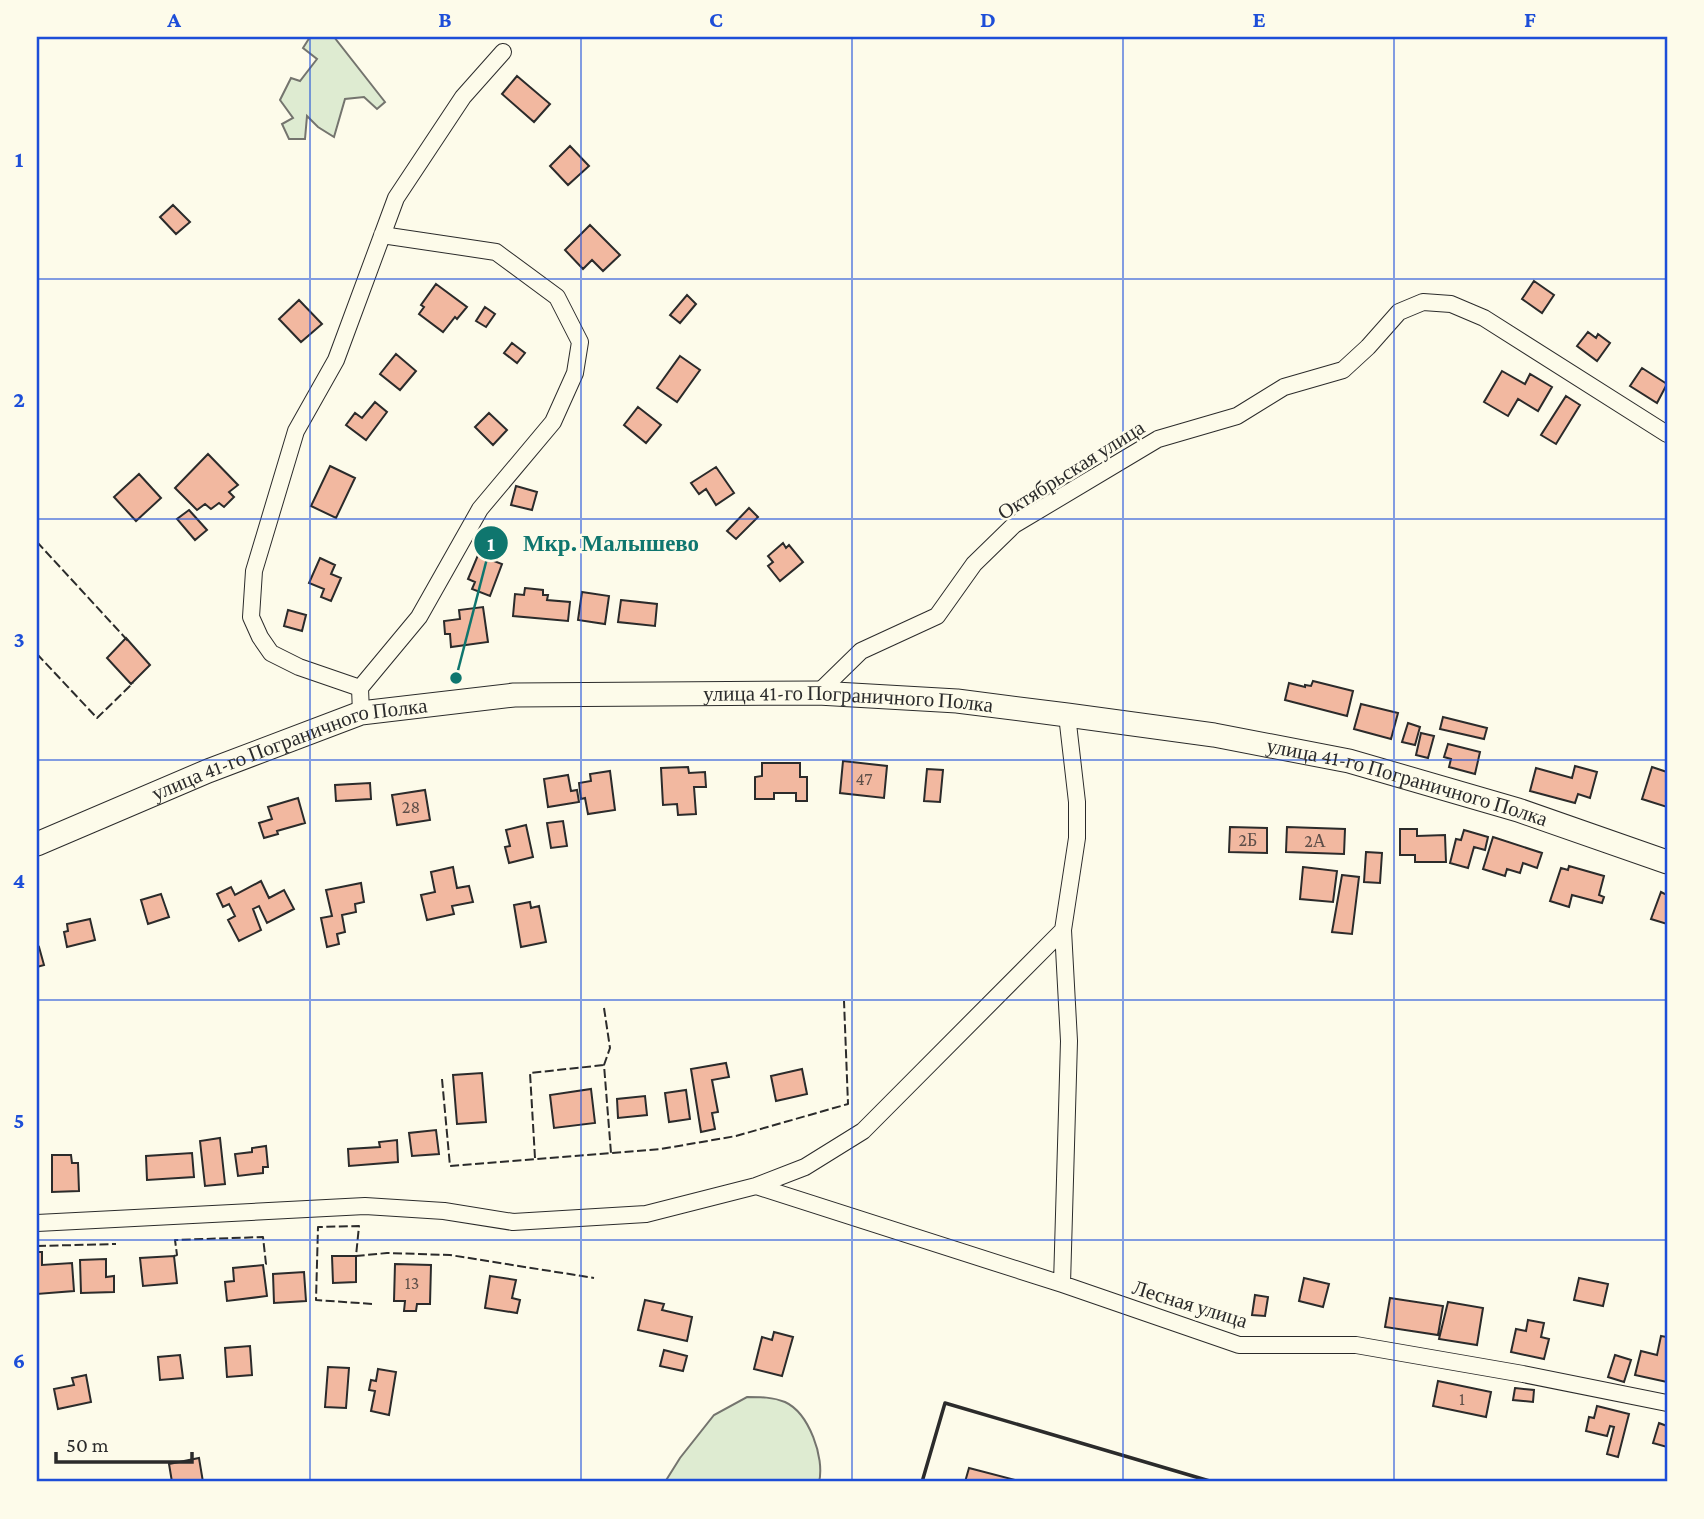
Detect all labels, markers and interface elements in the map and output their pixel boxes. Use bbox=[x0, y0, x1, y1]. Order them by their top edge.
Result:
text: A bbox=[166, 6, 181, 32]
text: B bbox=[438, 6, 452, 32]
text: C bbox=[709, 6, 723, 32]
text: D bbox=[980, 6, 996, 32]
text: E bbox=[1252, 6, 1266, 32]
text: F bbox=[1524, 6, 1536, 32]
text: 1 bbox=[15, 146, 24, 172]
text: 2 bbox=[13, 386, 25, 412]
street label: Октябрьская улица bbox=[993, 415, 1149, 525]
callout: Мкр. Малышево bbox=[474, 521, 713, 565]
text: Мкр. Малышево bbox=[523, 530, 699, 556]
text: 1 bbox=[487, 532, 495, 556]
text: 3 bbox=[13, 626, 25, 652]
street label: улица 41-го Пограничного Полка bbox=[703, 681, 995, 718]
street label: улица 41-го Пограничного Полка bbox=[148, 693, 429, 806]
street label: улица 41-го Пограничного Полка bbox=[1265, 733, 1552, 832]
house number: 47 bbox=[855, 769, 873, 789]
house number: 28 bbox=[402, 797, 420, 817]
house number: 2Б bbox=[1239, 830, 1257, 850]
house number: 2А bbox=[1304, 831, 1326, 851]
text: 4 bbox=[13, 867, 25, 893]
text: 5 bbox=[13, 1107, 25, 1133]
house number: 13 bbox=[405, 1273, 419, 1293]
street label: Лесная улица bbox=[1129, 1275, 1251, 1333]
text: 6 bbox=[13, 1347, 25, 1373]
house number: 1 bbox=[1459, 1389, 1465, 1409]
scale bar bbox=[56, 1421, 192, 1465]
text: 50 m bbox=[66, 1433, 109, 1457]

